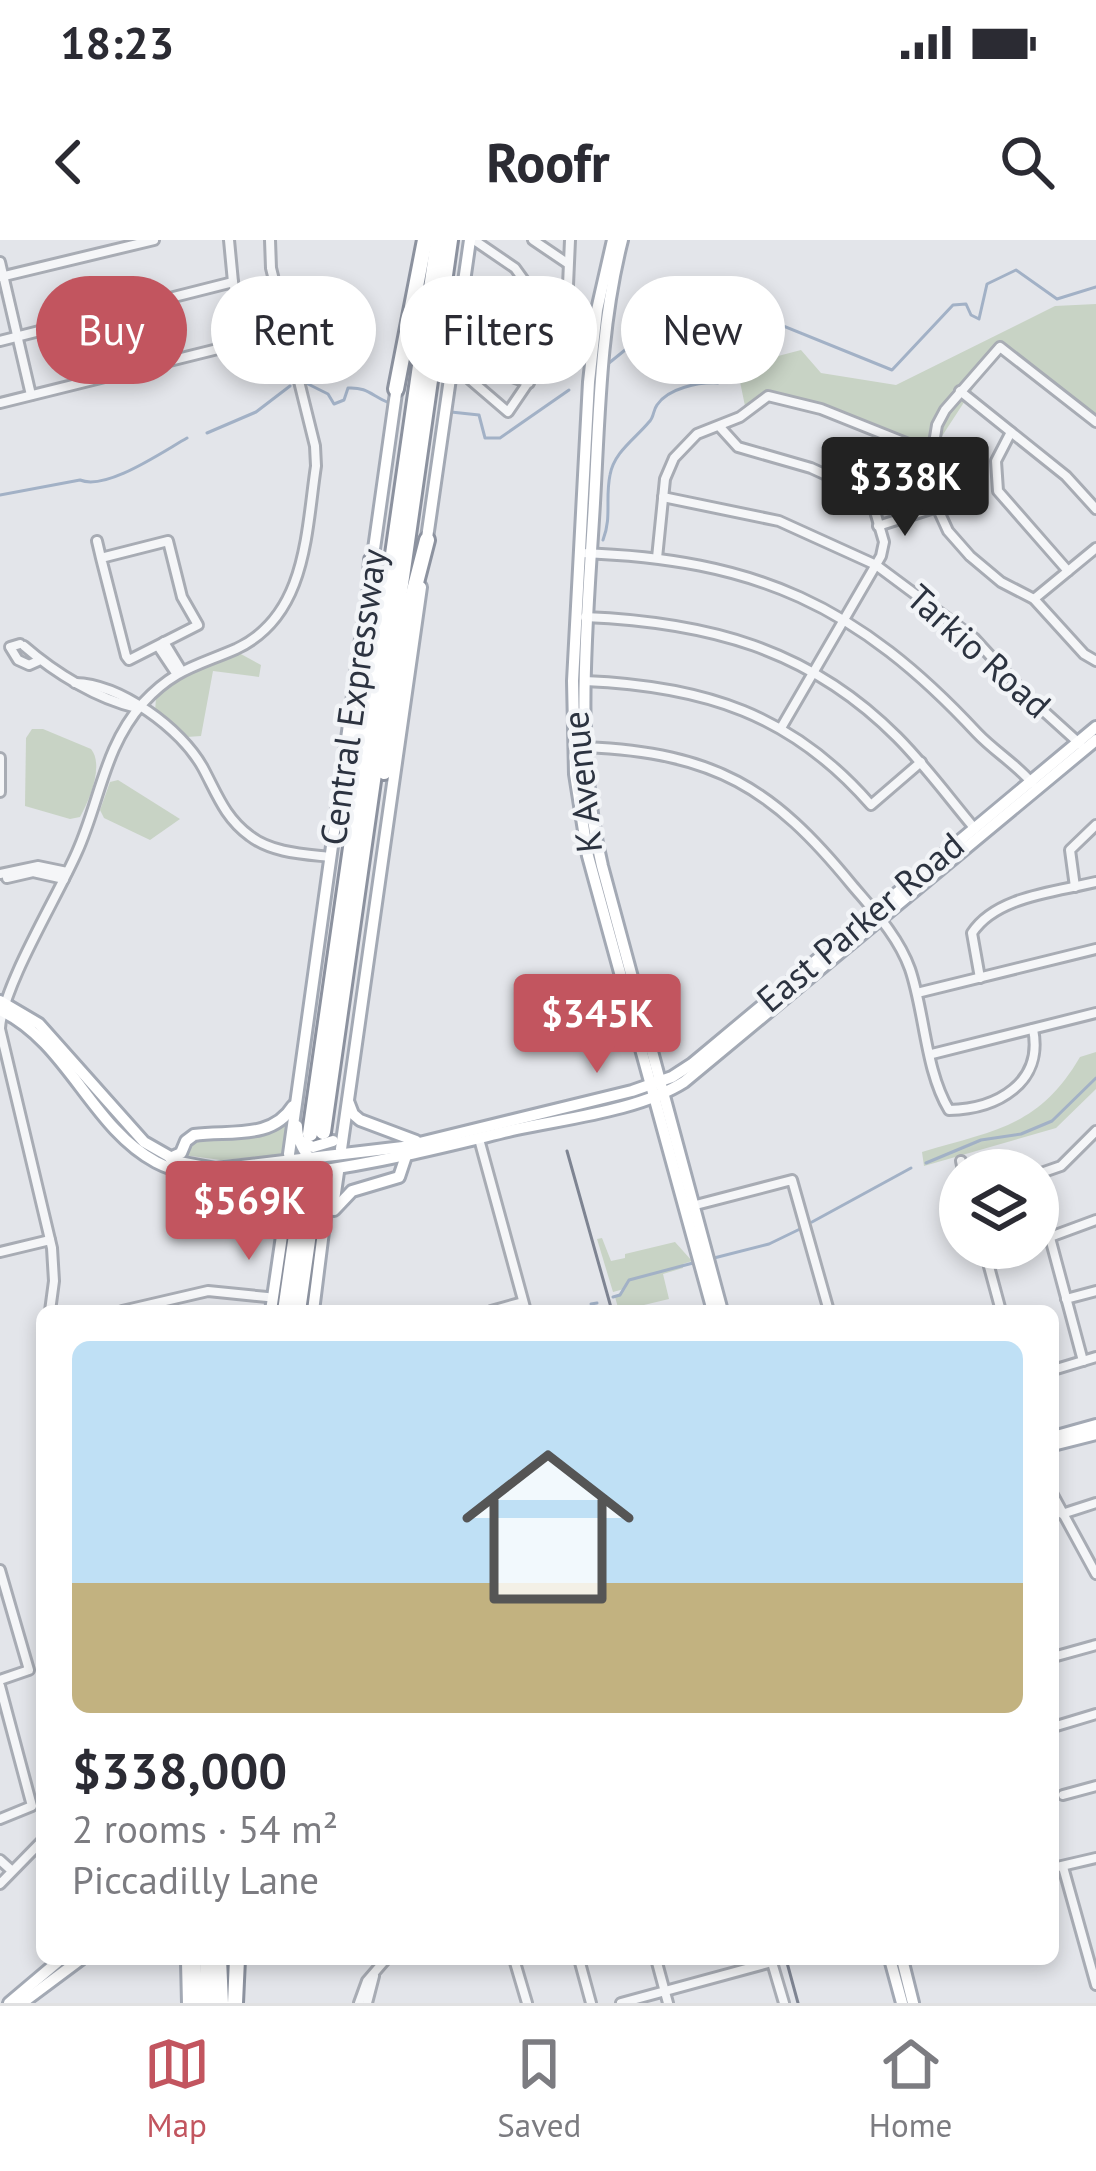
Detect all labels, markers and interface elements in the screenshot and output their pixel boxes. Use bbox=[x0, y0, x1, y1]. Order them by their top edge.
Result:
text: 18:23 bbox=[60, 13, 174, 71]
text: Roofr bbox=[486, 127, 610, 197]
icon: back bbox=[36, 129, 102, 195]
icon: search bbox=[994, 129, 1060, 195]
chip: Buy bbox=[36, 276, 187, 384]
chip: Rent bbox=[211, 276, 376, 384]
chip: Filters bbox=[400, 276, 597, 384]
chip: New bbox=[621, 276, 785, 384]
pin: $338K bbox=[821, 437, 989, 539]
text: $338K bbox=[849, 450, 961, 501]
street label: Central Expressway bbox=[308, 545, 397, 848]
street label: Tarkio Road bbox=[897, 574, 1061, 728]
street label: K Avenue bbox=[551, 709, 612, 855]
street label: East Parker Road bbox=[746, 821, 973, 1022]
pin: $345K bbox=[513, 974, 681, 1076]
text: $345K bbox=[541, 987, 653, 1038]
map controls bbox=[939, 1149, 1059, 1269]
button: layers bbox=[939, 1149, 1059, 1269]
pin: $569K bbox=[165, 1161, 333, 1263]
text: $569K bbox=[193, 1174, 305, 1225]
icon: home bbox=[440, 1419, 656, 1635]
text: $338,000 bbox=[72, 1737, 287, 1803]
text: 2 rooms · 54 m² bbox=[72, 1803, 338, 1854]
text: Piccadilly Lane bbox=[72, 1854, 319, 1905]
tab: Map bbox=[144, 2031, 210, 2146]
tab: Saved bbox=[497, 2031, 581, 2146]
tab: Home bbox=[869, 2031, 952, 2146]

